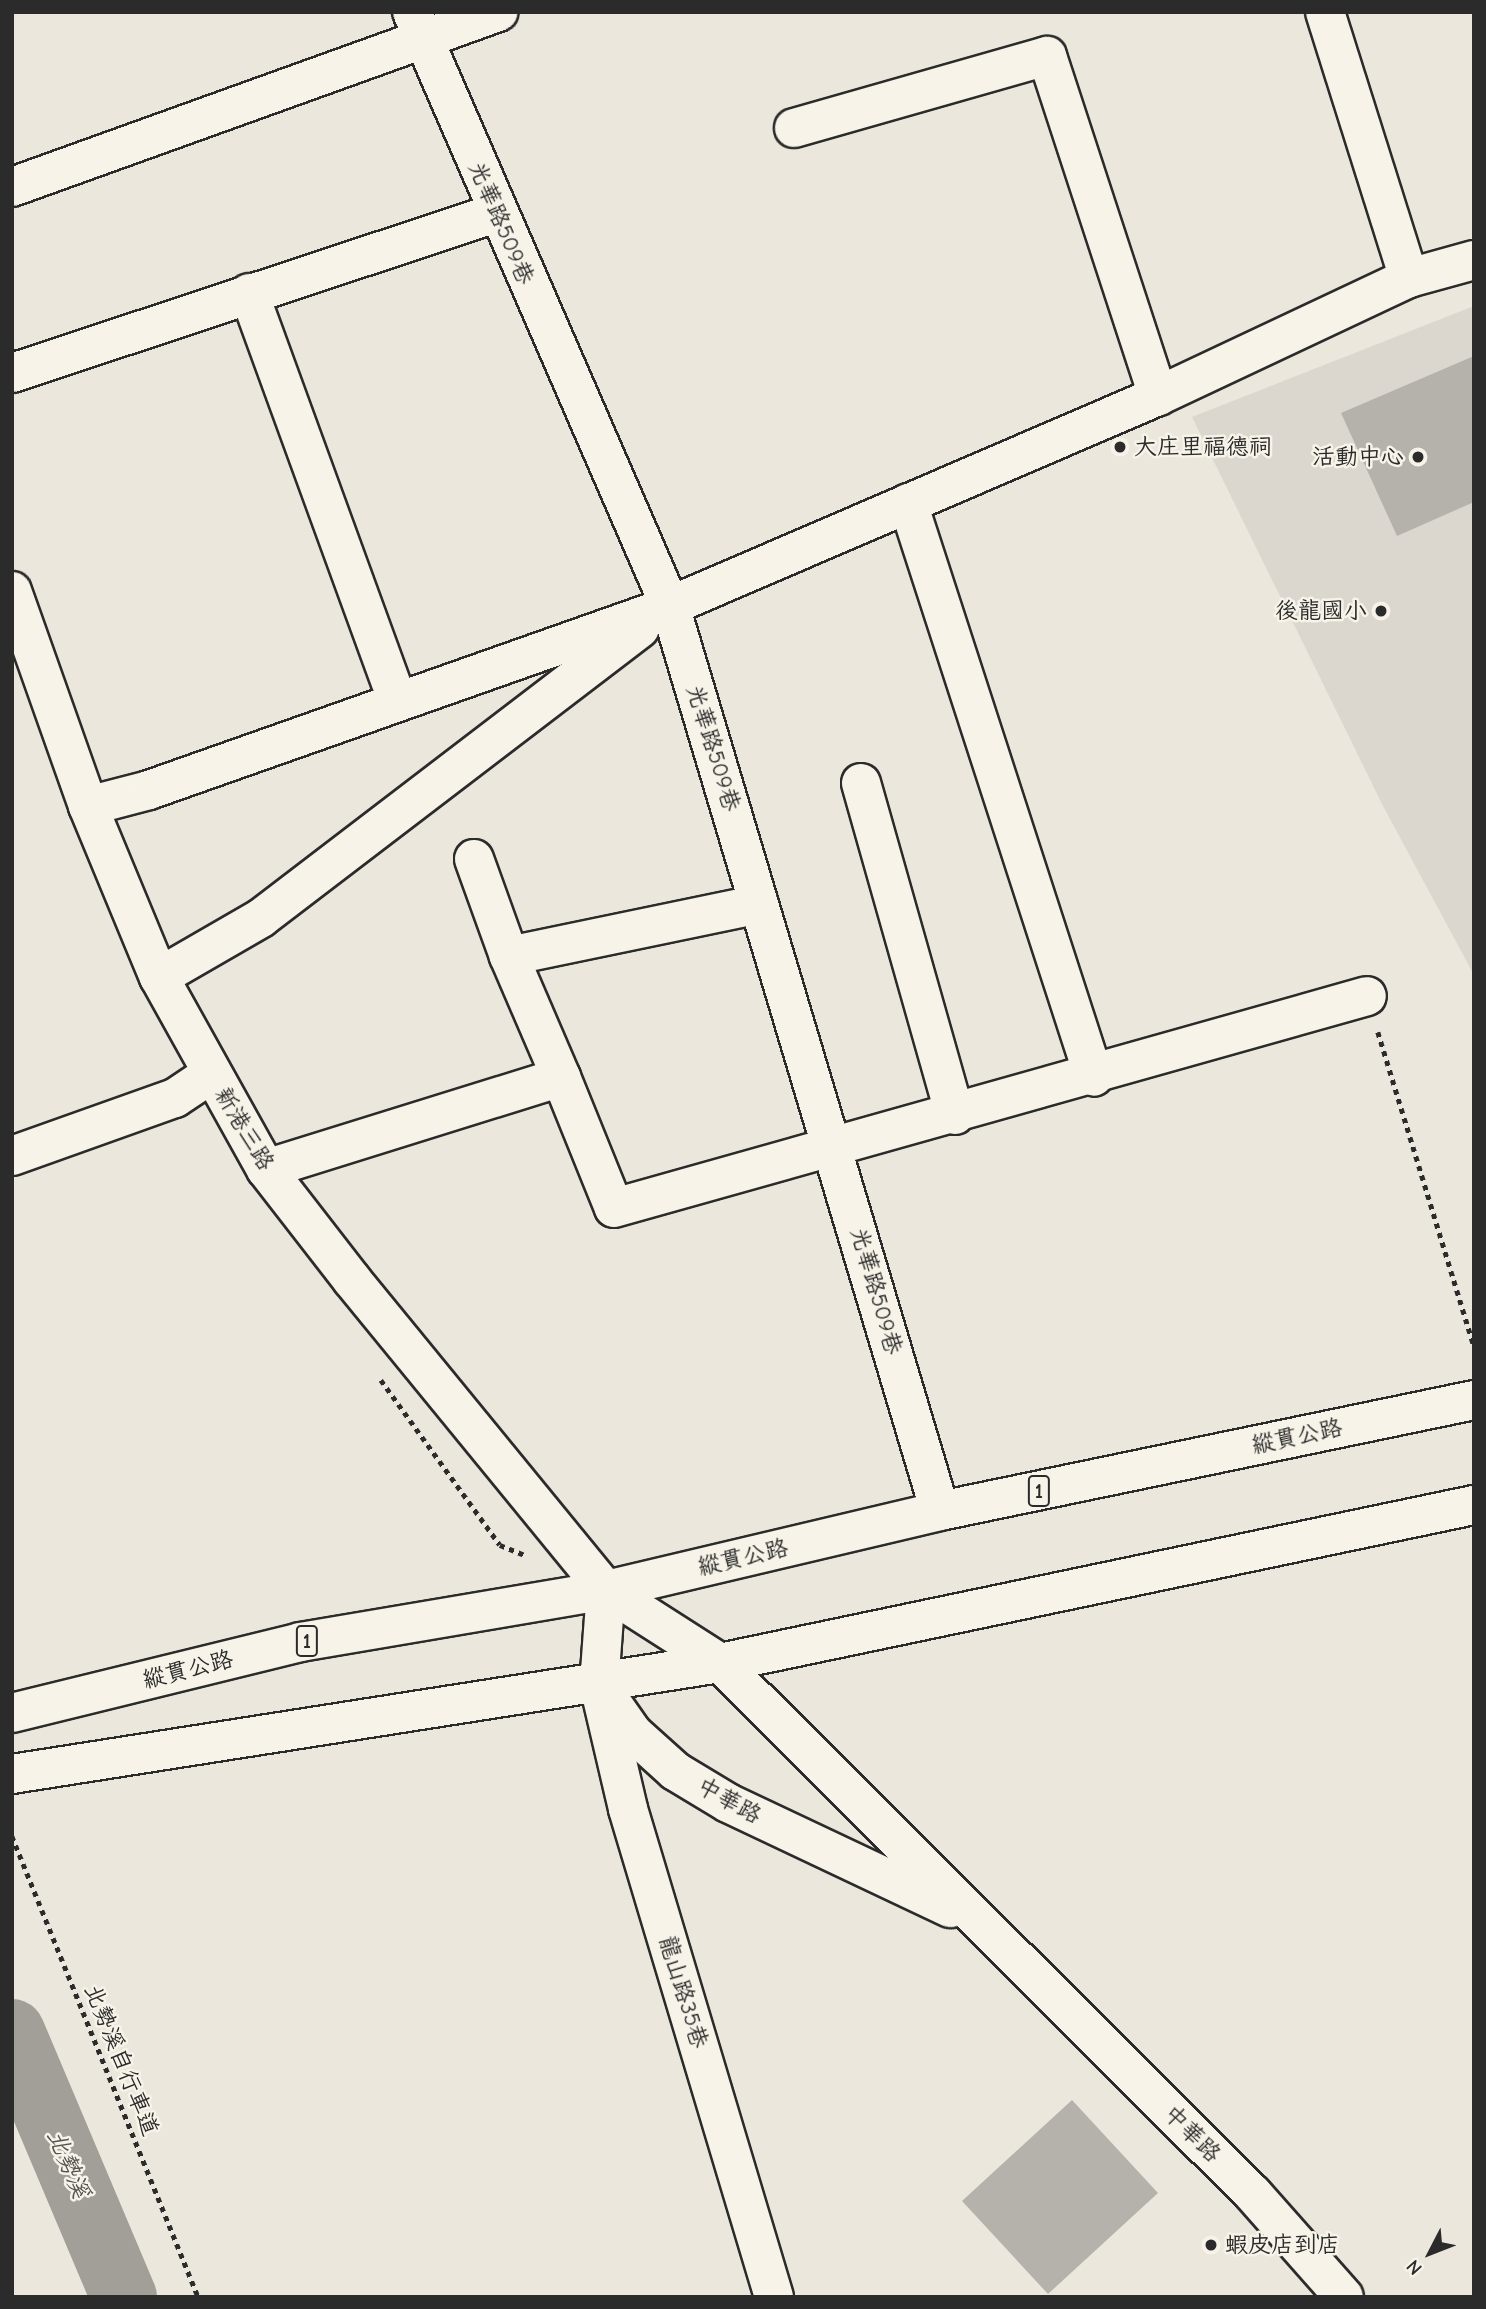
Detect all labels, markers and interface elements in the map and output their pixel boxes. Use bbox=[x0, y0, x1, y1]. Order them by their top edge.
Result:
street label: 光華路509巷 bbox=[463, 157, 539, 289]
place label: 大庄里福德祠 bbox=[1134, 433, 1272, 461]
marker: 大庄里福德祠 bbox=[1112, 439, 1128, 455]
place label: 活動中心 bbox=[1312, 443, 1404, 471]
marker: 活動中心 bbox=[1410, 449, 1426, 465]
place label: 後龍國小 bbox=[1275, 597, 1367, 625]
marker: 後龍國小 bbox=[1373, 603, 1389, 619]
street label: 光華路509巷 bbox=[681, 681, 745, 815]
street label: 新港三路 bbox=[208, 1082, 280, 1176]
street label: 光華路509巷 bbox=[845, 1224, 907, 1358]
street label: 縱貫公路 bbox=[1249, 1414, 1345, 1460]
road number: 1 bbox=[1027, 1474, 1051, 1508]
street label: 縱貫公路 bbox=[695, 1534, 791, 1582]
road number: 1 bbox=[295, 1624, 319, 1658]
street label: 縱貫公路 bbox=[140, 1645, 236, 1695]
street label: 中華路 bbox=[692, 1772, 766, 1830]
street label: 龍山路35巷 bbox=[653, 1932, 713, 2052]
street label: 北勢溪自行車道 bbox=[78, 1980, 164, 2140]
street label: 中華路 bbox=[1158, 2100, 1226, 2168]
water label: 北勢溪 bbox=[41, 2125, 95, 2203]
north arrow bbox=[1395, 2218, 1465, 2288]
place label: 蝦皮店到店 bbox=[1225, 2231, 1340, 2259]
marker: 蝦皮店到店 bbox=[1203, 2237, 1219, 2253]
text: N bbox=[1402, 2255, 1427, 2279]

